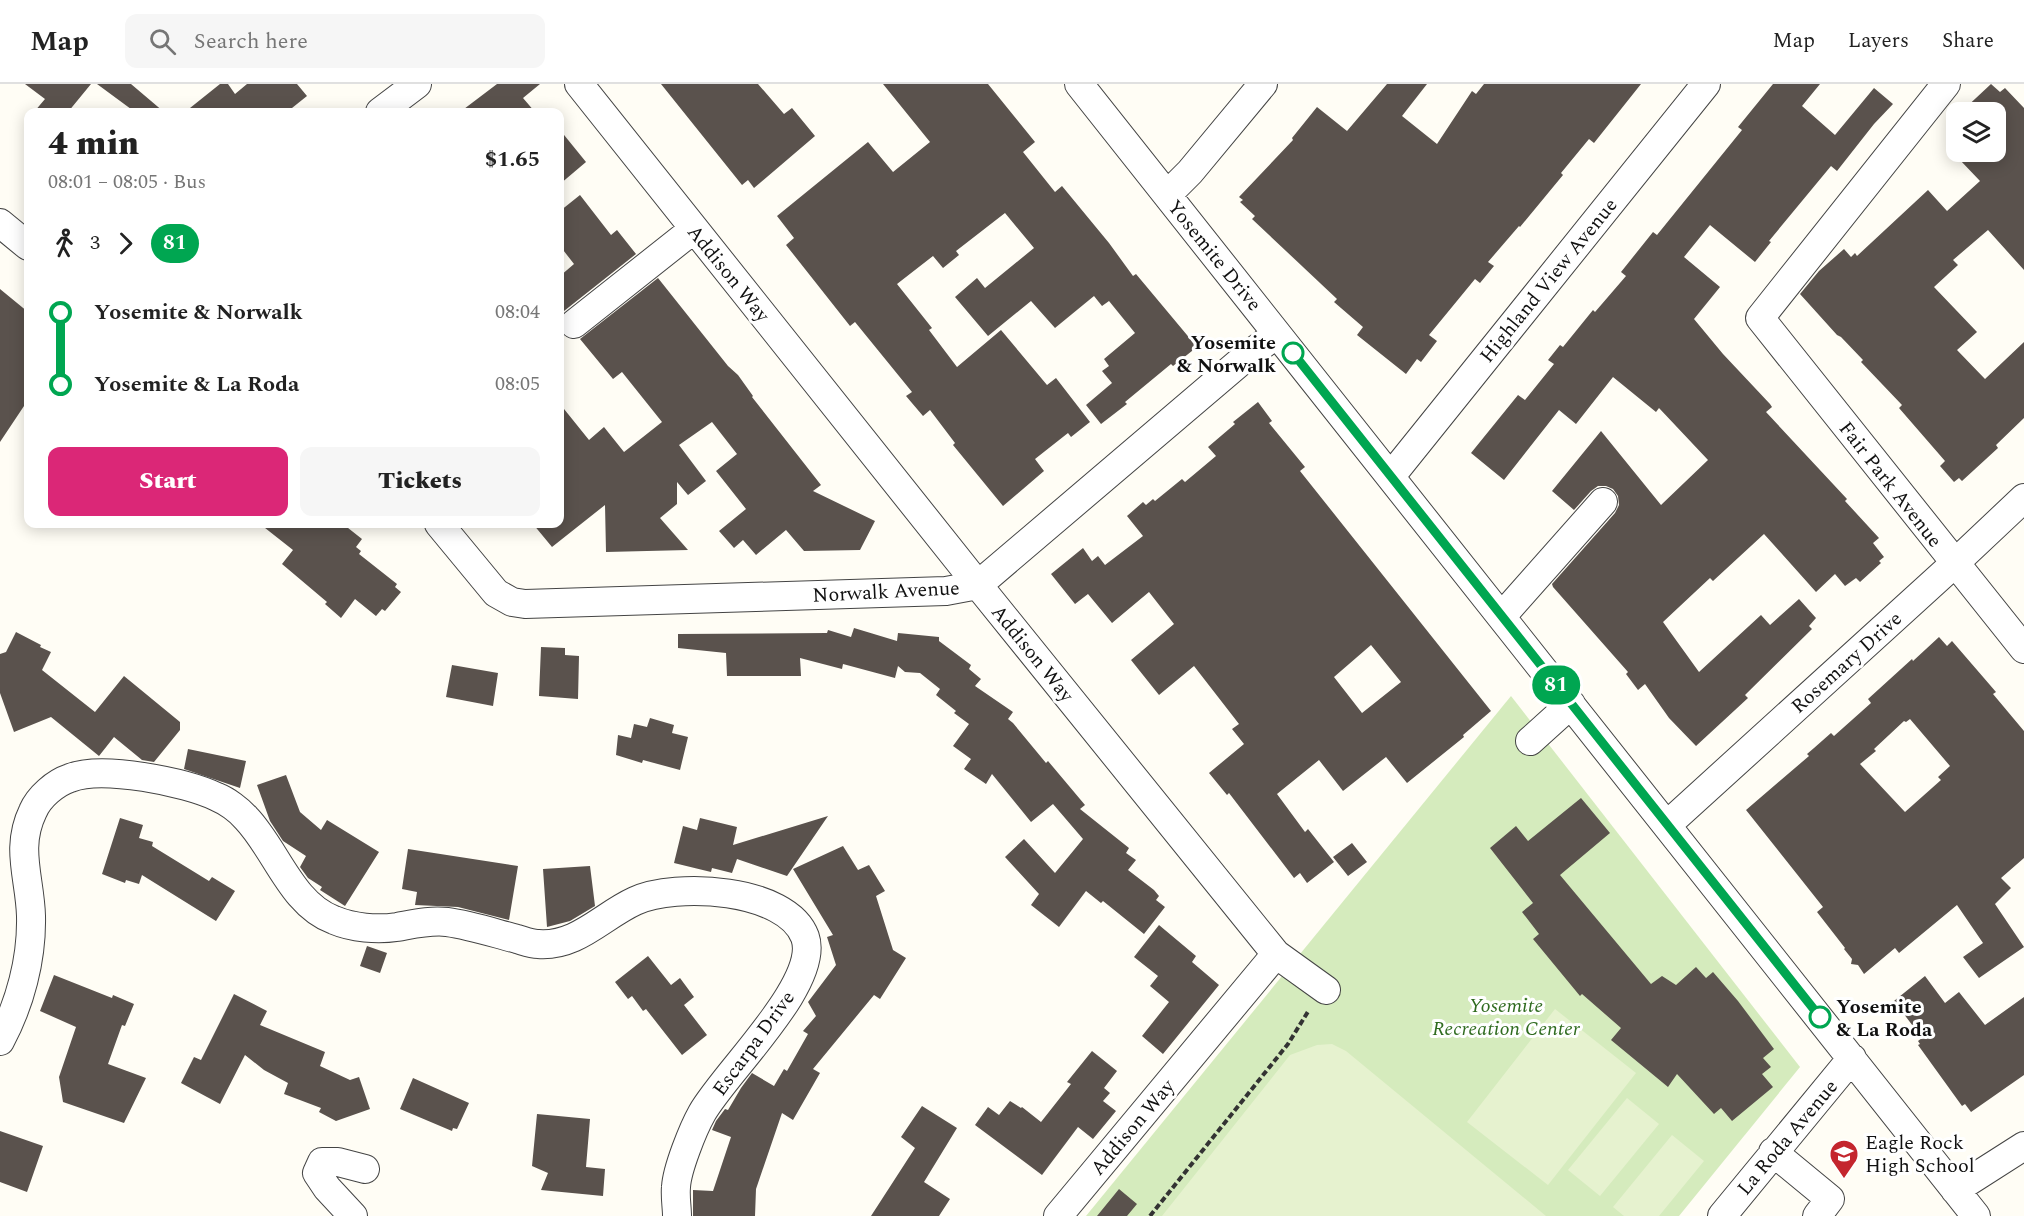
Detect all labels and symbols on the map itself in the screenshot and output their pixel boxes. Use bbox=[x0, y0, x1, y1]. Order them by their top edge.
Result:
street label: Highland View Avenue bbox=[1473, 191, 1625, 370]
street label: Yosemite Drive bbox=[1160, 193, 1269, 318]
street label: Addison Way bbox=[679, 218, 778, 330]
place label: Yosemite & Norwalk bbox=[1177, 328, 1276, 381]
marker: Yosemite & Norwalk bbox=[1282, 342, 1304, 364]
street label: Fair Park Avenue bbox=[1831, 415, 1949, 554]
street label: Norwalk Avenue bbox=[812, 573, 961, 611]
street label: Addison Way bbox=[983, 598, 1082, 710]
street label: Rosemary Drive bbox=[1784, 605, 1909, 721]
line badge: 81 bbox=[1529, 666, 1583, 704]
street label: Escarpa Drive bbox=[705, 985, 802, 1103]
park label: Yosemite Recreation Center bbox=[1432, 991, 1581, 1044]
place label: Yosemite & La Roda bbox=[1836, 992, 1933, 1045]
marker: Yosemite & La Roda bbox=[1809, 1006, 1831, 1028]
street label: Addison Way bbox=[1083, 1072, 1183, 1182]
street label: La Roda Avenue bbox=[1730, 1073, 1845, 1202]
place label: Eagle Rock High School bbox=[1865, 1128, 1975, 1181]
school or university icon: Eagle Rock High School bbox=[1828, 1138, 1860, 1180]

